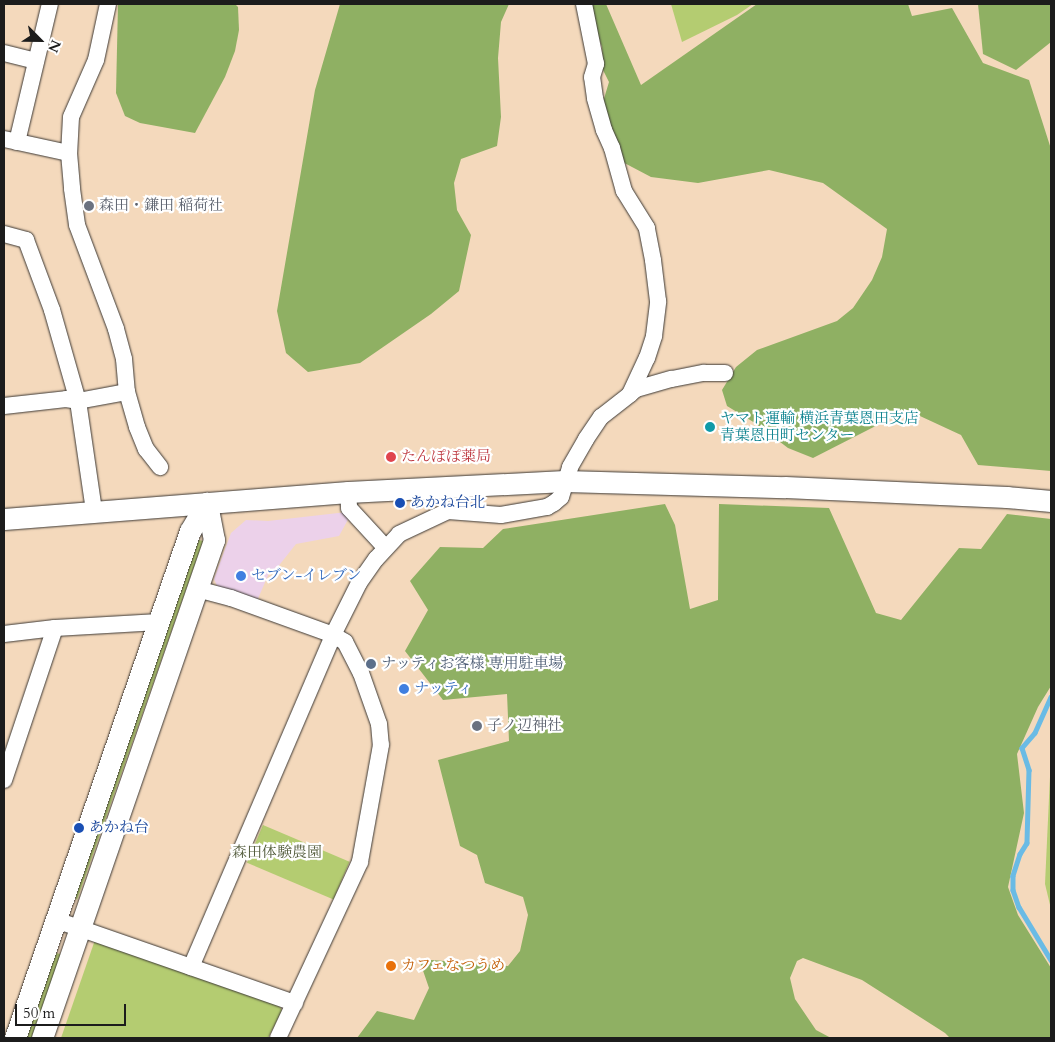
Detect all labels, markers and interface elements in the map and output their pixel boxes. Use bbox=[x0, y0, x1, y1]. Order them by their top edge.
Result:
north arrow bbox=[15, 15, 65, 65]
text: N bbox=[43, 37, 65, 55]
place label: 森田・鎌田 稲荷社 bbox=[99, 197, 223, 215]
marker: 森田・鎌田 稲荷社 bbox=[83, 200, 95, 212]
place label: ヤマト運輸 横浜青葉恩田支店 青葉恩田町センター bbox=[720, 409, 919, 444]
marker: ヤマト運輸 横浜青葉恩田支店 青葉恩田町センター bbox=[704, 421, 716, 433]
place label: たんぽぽ薬局 bbox=[401, 448, 491, 466]
marker: たんぽぽ薬局 bbox=[385, 451, 397, 463]
place label: あかね台北 bbox=[410, 494, 485, 512]
marker: あかね台北 bbox=[394, 497, 406, 509]
place label: セブン-イレブン bbox=[251, 567, 363, 585]
marker: セブン-イレブン bbox=[235, 570, 247, 582]
place label: ナッティお客様 専用駐車場 bbox=[381, 655, 565, 673]
marker: ナッティお客様 専用駐車場 bbox=[365, 658, 377, 670]
place label: ナッティ bbox=[414, 680, 474, 698]
marker: ナッティ bbox=[398, 683, 410, 695]
place label: 子ノ辺神社 bbox=[487, 717, 562, 735]
marker: 子ノ辺神社 bbox=[471, 720, 483, 732]
place label: あかね台 bbox=[89, 819, 149, 837]
marker: あかね台 bbox=[73, 822, 85, 834]
park label: 森田体験農園 bbox=[232, 844, 322, 862]
place label: カフェなつうめ bbox=[401, 957, 506, 975]
marker: カフェなつうめ bbox=[385, 960, 397, 972]
scale bar bbox=[18, 994, 129, 1026]
text: 50 m bbox=[23, 1003, 55, 1023]

